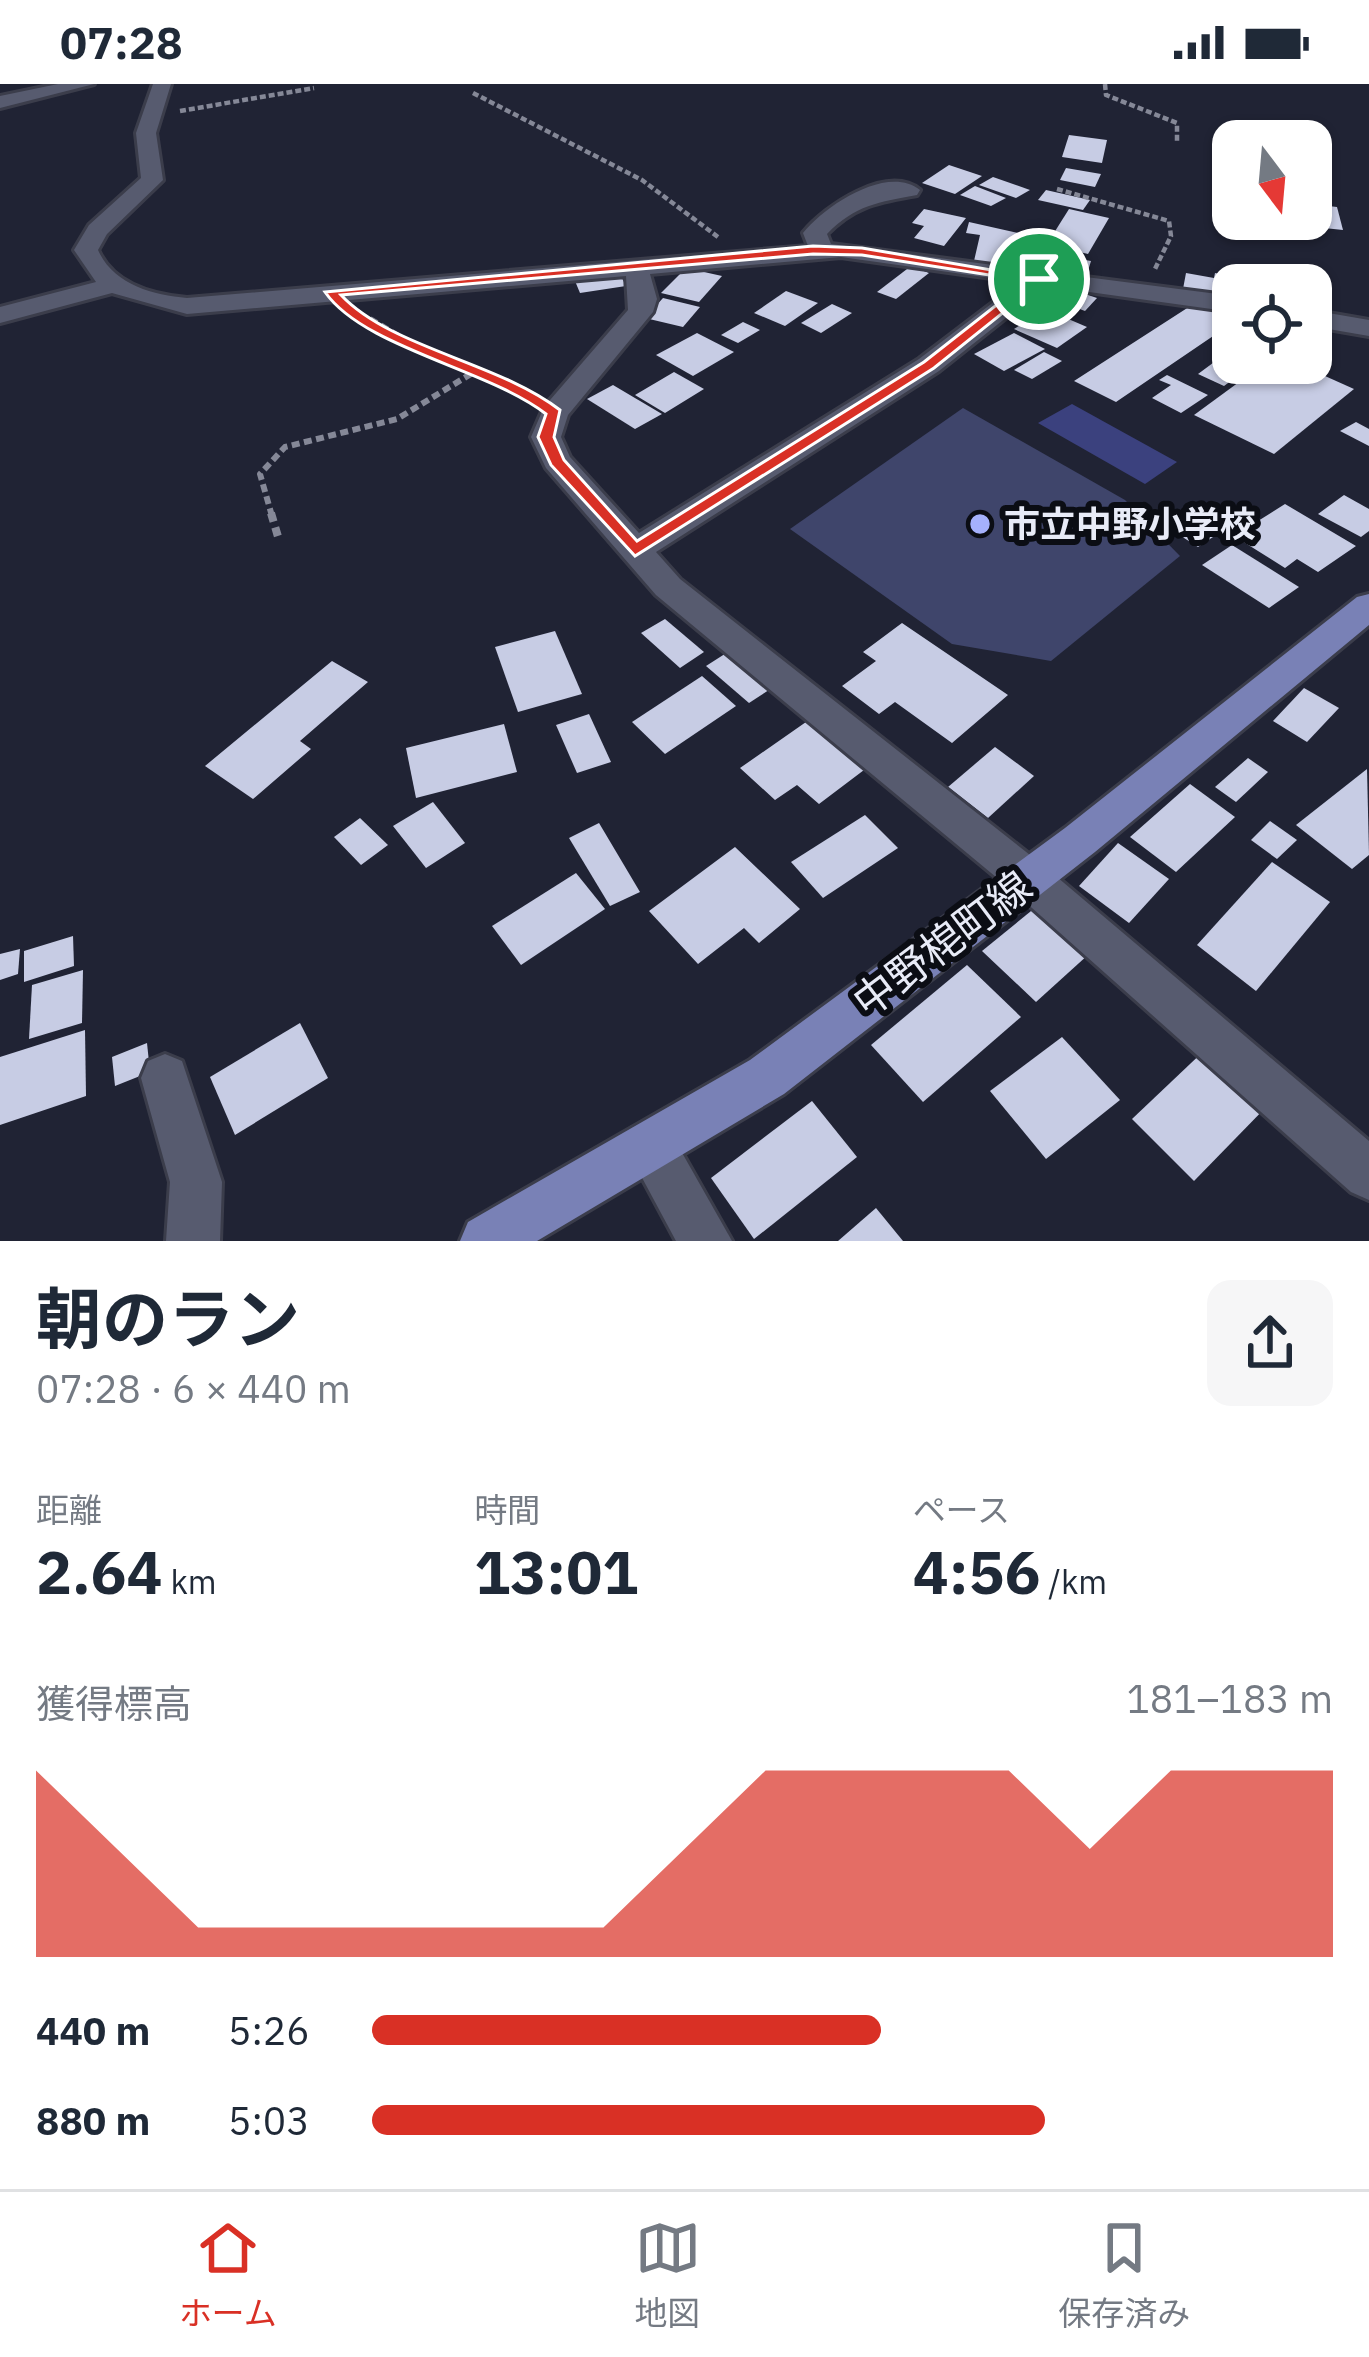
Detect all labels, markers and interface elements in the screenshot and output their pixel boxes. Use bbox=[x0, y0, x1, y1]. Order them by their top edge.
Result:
text: 07:28 bbox=[60, 13, 183, 71]
north arrow bbox=[1212, 120, 1332, 240]
map controls bbox=[1212, 120, 1332, 384]
pin bbox=[988, 228, 1090, 330]
icon: arrive bbox=[1006, 246, 1072, 312]
button: locate bbox=[1212, 264, 1332, 384]
place label: 市立中野小学校 bbox=[1004, 500, 1256, 547]
marker: 市立中野小学校 bbox=[967, 511, 993, 537]
street label: 中野梍町線 bbox=[841, 858, 1042, 1029]
text: 朝のラン bbox=[36, 1275, 300, 1361]
button: share bbox=[1207, 1280, 1333, 1406]
text: 07:28 · 6 × 440 m bbox=[36, 1363, 351, 1414]
text: 距離 bbox=[36, 1488, 102, 1531]
text: 時間 bbox=[474, 1488, 540, 1531]
text: ペース bbox=[913, 1488, 1010, 1531]
text: 2.64 bbox=[36, 1532, 163, 1611]
text: 13:01 bbox=[474, 1532, 638, 1611]
text: 4:56 bbox=[913, 1532, 1040, 1611]
text: km bbox=[163, 1560, 217, 1603]
text: /km bbox=[1040, 1560, 1107, 1603]
text: 181–183 m bbox=[1126, 1673, 1333, 1724]
text: 獲得標高 bbox=[36, 1678, 192, 1729]
text: 440 m bbox=[36, 2005, 150, 2056]
text: 5:26 bbox=[228, 2005, 310, 2056]
text: 880 m bbox=[36, 2095, 150, 2146]
text: 5:03 bbox=[228, 2095, 310, 2146]
tab: ホーム bbox=[179, 2215, 277, 2335]
tab: 地図 bbox=[635, 2215, 701, 2335]
tab: 保存済み bbox=[1058, 2215, 1190, 2335]

